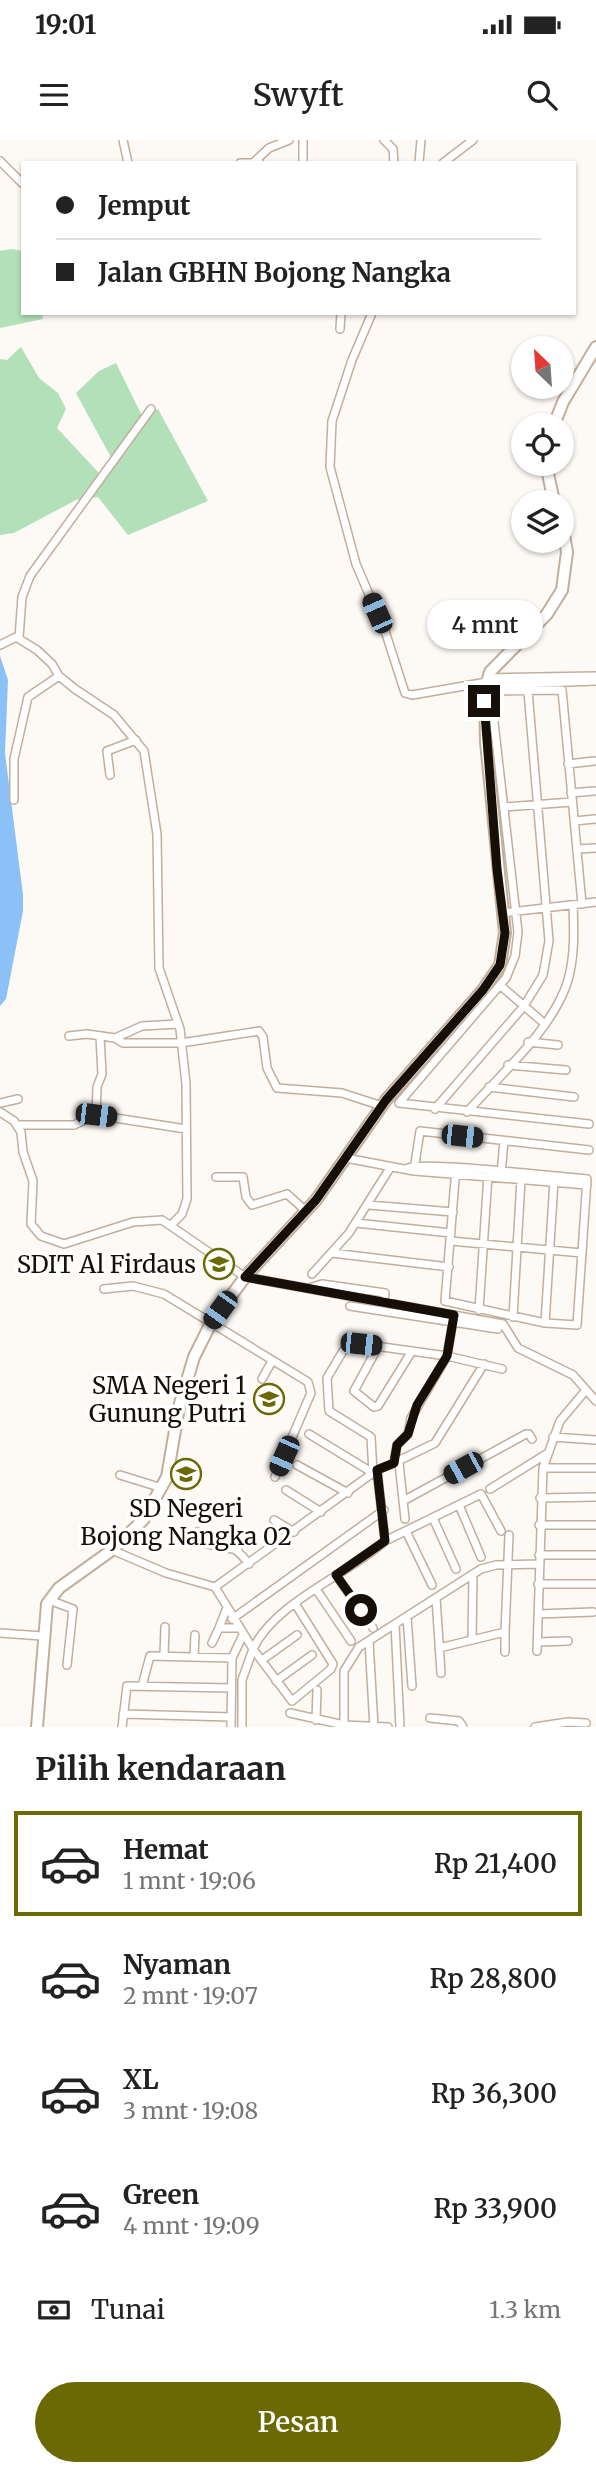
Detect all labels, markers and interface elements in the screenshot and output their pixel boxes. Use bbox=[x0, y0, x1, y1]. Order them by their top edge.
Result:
text: 19:01 bbox=[35, 8, 96, 41]
text: Swyft bbox=[252, 75, 344, 115]
icon: menu bbox=[35, 76, 73, 114]
icon: search bbox=[523, 76, 561, 114]
text: Jemput bbox=[98, 189, 191, 222]
text: Jalan GBHN Bojong Nangka bbox=[98, 256, 451, 289]
north arrow bbox=[511, 336, 574, 399]
map controls bbox=[511, 336, 574, 553]
button: locate bbox=[511, 413, 574, 476]
button: layers bbox=[511, 490, 574, 553]
car bbox=[359, 590, 396, 636]
callout: 4 mnt bbox=[426, 600, 542, 648]
text: 4 mnt bbox=[452, 610, 518, 639]
route end bbox=[468, 685, 500, 717]
car bbox=[74, 1102, 119, 1128]
car bbox=[441, 1123, 484, 1149]
school or university icon: SDIT Al Firdaus bbox=[202, 1247, 236, 1281]
place label: SDIT Al Firdaus bbox=[17, 1249, 196, 1280]
car bbox=[200, 1287, 241, 1333]
car bbox=[340, 1331, 383, 1357]
place label: SMA Negeri 1 Gunung Putri bbox=[89, 1370, 246, 1429]
school or university icon: SMA Negeri 1 Gunung Putri bbox=[252, 1382, 286, 1416]
car bbox=[266, 1433, 303, 1479]
car bbox=[440, 1449, 487, 1487]
school or university icon: SD Negeri Bojong Nangka 02 bbox=[169, 1457, 203, 1491]
place label: SD Negeri Bojong Nangka 02 bbox=[80, 1493, 292, 1552]
route start bbox=[345, 1594, 377, 1626]
text: Pilih kendaraan bbox=[35, 1749, 286, 1789]
icon: car bbox=[39, 1832, 102, 1895]
text: Hemat bbox=[123, 1833, 209, 1866]
text: Rp 21,400 bbox=[434, 1847, 557, 1880]
text: 1 mnt · 19:06 bbox=[123, 1866, 256, 1895]
icon: car bbox=[39, 1947, 102, 2010]
text: Nyaman bbox=[123, 1948, 231, 1981]
text: Rp 28,800 bbox=[429, 1962, 557, 1995]
text: 2 mnt · 19:07 bbox=[123, 1981, 258, 2010]
icon: car bbox=[39, 2062, 102, 2125]
text: XL bbox=[123, 2063, 159, 2096]
text: Rp 36,300 bbox=[431, 2077, 557, 2110]
text: 3 mnt · 19:08 bbox=[123, 2096, 258, 2125]
icon: car bbox=[39, 2177, 102, 2240]
text: Green bbox=[123, 2178, 199, 2211]
text: Rp 33,900 bbox=[433, 2192, 557, 2225]
text: 4 mnt · 19:09 bbox=[123, 2211, 260, 2240]
icon: cash bbox=[35, 2291, 73, 2329]
text: Tunai bbox=[91, 2293, 165, 2326]
text: 1.3 km bbox=[489, 2295, 561, 2324]
button: Pesan bbox=[35, 2382, 561, 2462]

